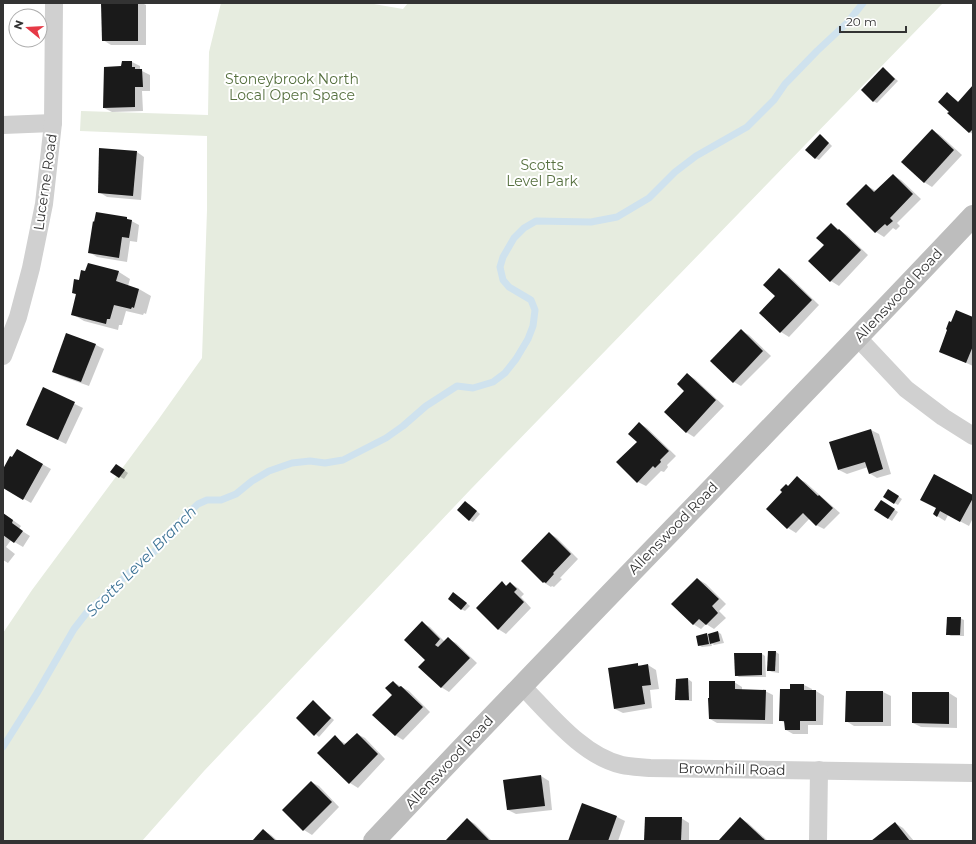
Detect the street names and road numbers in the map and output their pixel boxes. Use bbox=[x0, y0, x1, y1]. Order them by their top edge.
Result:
street label: Lucerne Road bbox=[29, 132, 61, 232]
street label: Allenswood Road bbox=[850, 244, 946, 346]
street label: Allenswood Road bbox=[624, 478, 722, 578]
street label: Allenswood Road bbox=[401, 711, 497, 813]
street label: Brownhill Road bbox=[678, 759, 786, 779]

